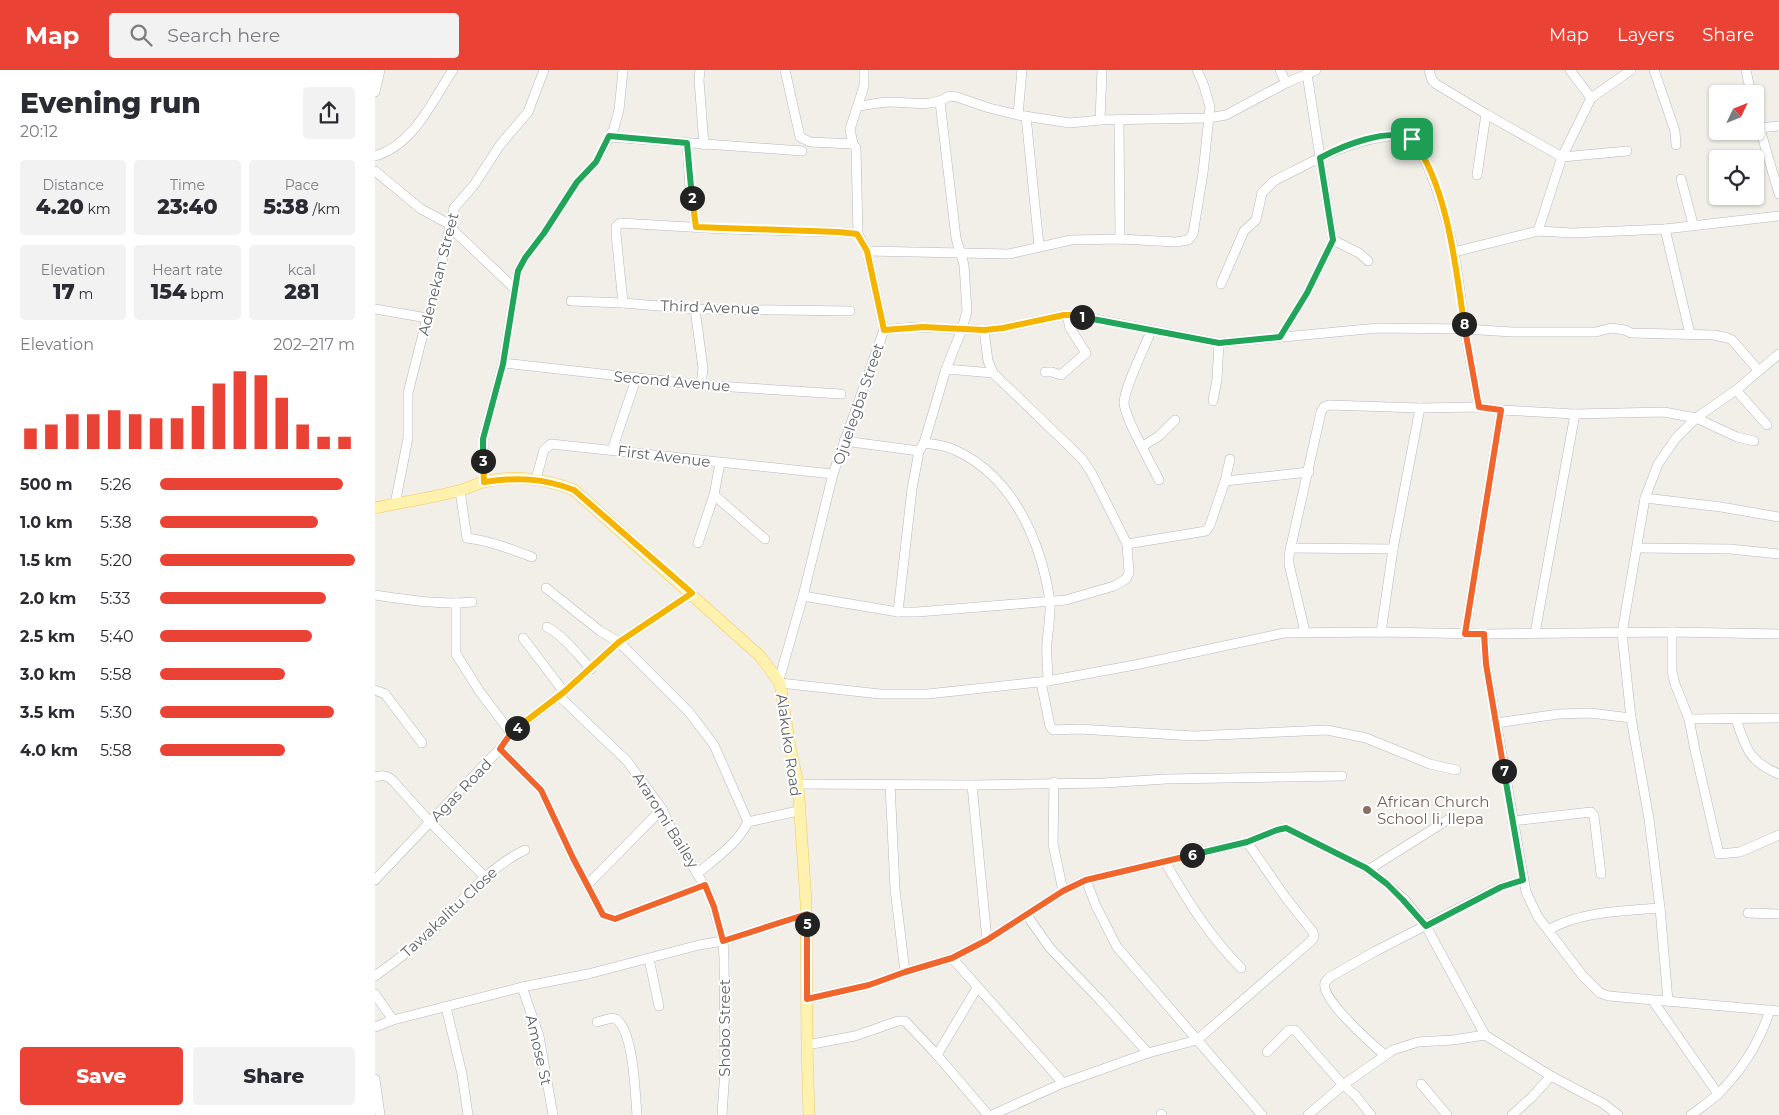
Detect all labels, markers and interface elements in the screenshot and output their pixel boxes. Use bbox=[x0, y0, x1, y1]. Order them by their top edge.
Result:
search box bbox=[109, 13, 459, 58]
text: Map bbox=[25, 21, 79, 50]
icon: search bbox=[127, 21, 155, 49]
text: Search here bbox=[167, 24, 280, 47]
text: Map bbox=[1549, 24, 1589, 46]
text: Layers bbox=[1617, 24, 1674, 46]
text: Share bbox=[1702, 24, 1754, 46]
north arrow bbox=[1709, 85, 1764, 140]
map controls bbox=[1709, 85, 1764, 205]
text: Evening run bbox=[20, 86, 201, 120]
button: share bbox=[303, 87, 355, 139]
pin bbox=[1391, 118, 1433, 160]
text: 20:12 bbox=[20, 122, 58, 141]
icon: arrive bbox=[1398, 125, 1426, 153]
button: locate bbox=[1709, 150, 1764, 205]
text: Distance bbox=[42, 176, 104, 194]
text: Time bbox=[170, 176, 205, 194]
text: Pace bbox=[285, 176, 319, 194]
pin: 2 bbox=[679, 186, 705, 210]
text: 2 bbox=[688, 189, 697, 207]
text: 4.20 bbox=[36, 194, 84, 219]
text: 23:40 bbox=[157, 194, 218, 219]
text: 5:38 bbox=[263, 194, 309, 219]
text: km bbox=[84, 200, 111, 218]
text: /km bbox=[309, 200, 340, 218]
street label: Adenekan Street bbox=[414, 210, 462, 338]
text: Elevation bbox=[41, 261, 106, 279]
text: Heart rate bbox=[152, 261, 223, 279]
text: kcal bbox=[288, 261, 316, 279]
text: 17 bbox=[53, 279, 75, 304]
text: 154 bbox=[151, 279, 187, 304]
text: 281 bbox=[284, 279, 319, 304]
text: m bbox=[75, 285, 93, 303]
text: bpm bbox=[187, 285, 224, 303]
street label: Third Avenue bbox=[660, 296, 760, 318]
pin: 1 bbox=[1069, 304, 1095, 330]
text: 1 bbox=[1080, 308, 1085, 326]
pin: 8 bbox=[1451, 312, 1477, 336]
text: 8 bbox=[1460, 315, 1469, 333]
text: Elevation bbox=[20, 335, 94, 354]
text: 202–217 m bbox=[273, 335, 355, 354]
street label: Ojuelegba Street bbox=[828, 341, 888, 467]
street label: Second Avenue bbox=[613, 366, 731, 396]
street label: First Avenue bbox=[616, 441, 712, 471]
pin: 3 bbox=[471, 448, 495, 474]
text: 3 bbox=[479, 452, 488, 470]
text: 500 m bbox=[20, 475, 73, 494]
text: 5:26 bbox=[100, 475, 131, 494]
text: 1.0 km bbox=[20, 513, 73, 532]
text: 5:38 bbox=[100, 513, 132, 532]
text: 1.5 km bbox=[20, 551, 72, 570]
text: 5:20 bbox=[100, 551, 132, 570]
text: 2.0 km bbox=[20, 589, 76, 608]
text: 5:33 bbox=[100, 589, 130, 608]
text: 2.5 km bbox=[20, 627, 75, 646]
text: 5:40 bbox=[100, 627, 134, 646]
text: 3.0 km bbox=[20, 665, 76, 684]
text: 5:58 bbox=[100, 665, 132, 684]
street label: Alakuko Road bbox=[772, 692, 806, 798]
text: 3.5 km bbox=[20, 703, 75, 722]
text: 5:30 bbox=[100, 703, 132, 722]
pin: 4 bbox=[505, 716, 529, 740]
text: 4 bbox=[513, 719, 522, 737]
text: 4.0 km bbox=[20, 741, 78, 760]
text: 5:58 bbox=[100, 741, 132, 760]
street label: Agas Road bbox=[426, 755, 496, 825]
pin: 7 bbox=[1491, 758, 1517, 784]
text: 7 bbox=[1500, 762, 1509, 780]
street label: Araromi Bailey bbox=[629, 769, 704, 872]
place label: African Church School Ii, Ilepa bbox=[1377, 792, 1489, 828]
marker: African Church School Ii, Ilepa bbox=[1361, 804, 1373, 816]
pin: 6 bbox=[1179, 842, 1205, 868]
text: 6 bbox=[1188, 846, 1197, 864]
street label: Tawakalitu Close bbox=[397, 862, 501, 962]
pin: 5 bbox=[795, 912, 819, 936]
text: 5 bbox=[803, 915, 812, 933]
street label: Shobo Street bbox=[715, 979, 734, 1077]
street label: Amose St bbox=[522, 1013, 556, 1087]
button: Save bbox=[20, 1047, 183, 1105]
button: Share bbox=[193, 1047, 355, 1105]

